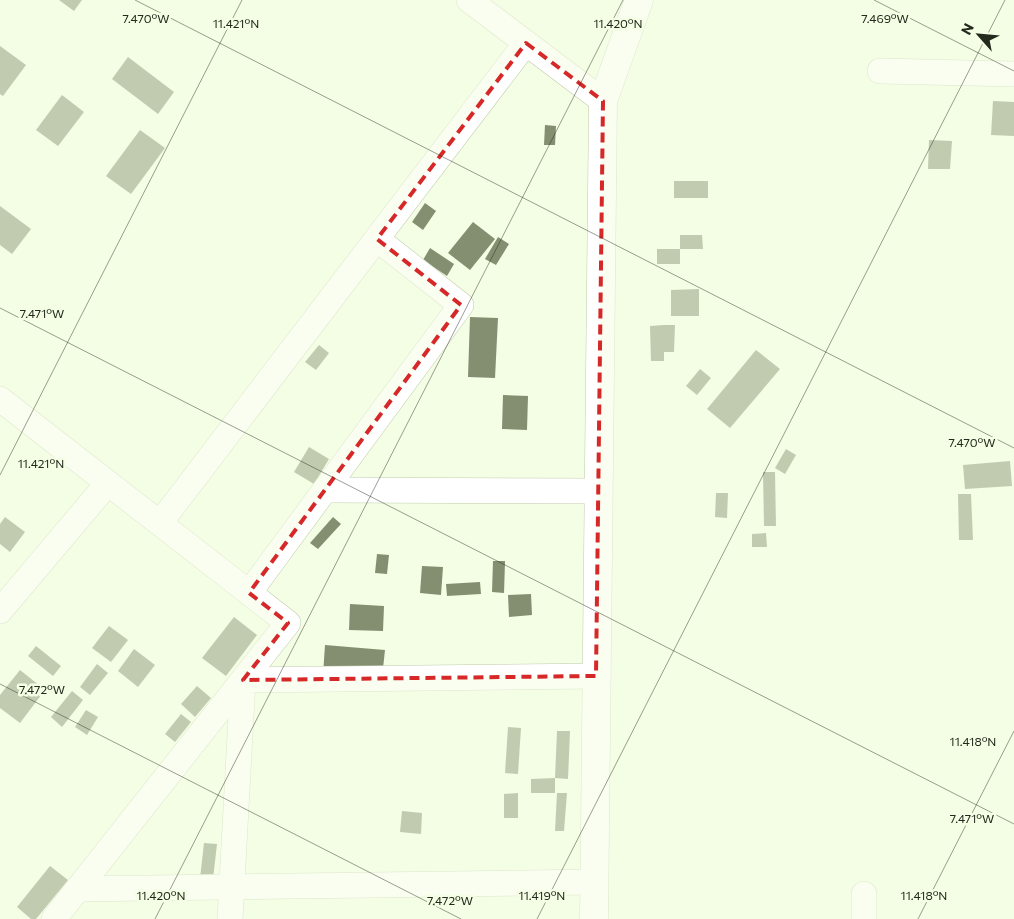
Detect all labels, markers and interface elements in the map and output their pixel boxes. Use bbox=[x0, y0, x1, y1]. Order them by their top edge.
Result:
north arrow bbox=[954, 10, 1004, 60]
text: 7.470°W bbox=[122, 11, 170, 25]
text: 7.469°W bbox=[861, 11, 909, 25]
text: 11.421°N bbox=[213, 16, 259, 30]
text: 11.420°N bbox=[593, 16, 643, 30]
text: N bbox=[957, 20, 977, 37]
text: 7.471°W bbox=[20, 306, 64, 320]
text: 7.470°W bbox=[948, 435, 996, 449]
text: 11.421°N bbox=[18, 456, 64, 470]
text: 7.472°W bbox=[19, 682, 65, 696]
text: 11.418°N bbox=[950, 734, 996, 748]
text: 7.471°W bbox=[950, 811, 994, 825]
text: 11.420°N bbox=[136, 888, 186, 902]
text: 11.419°N bbox=[519, 888, 565, 902]
text: 11.418°N bbox=[901, 888, 947, 902]
text: 7.472°W bbox=[427, 893, 473, 907]

